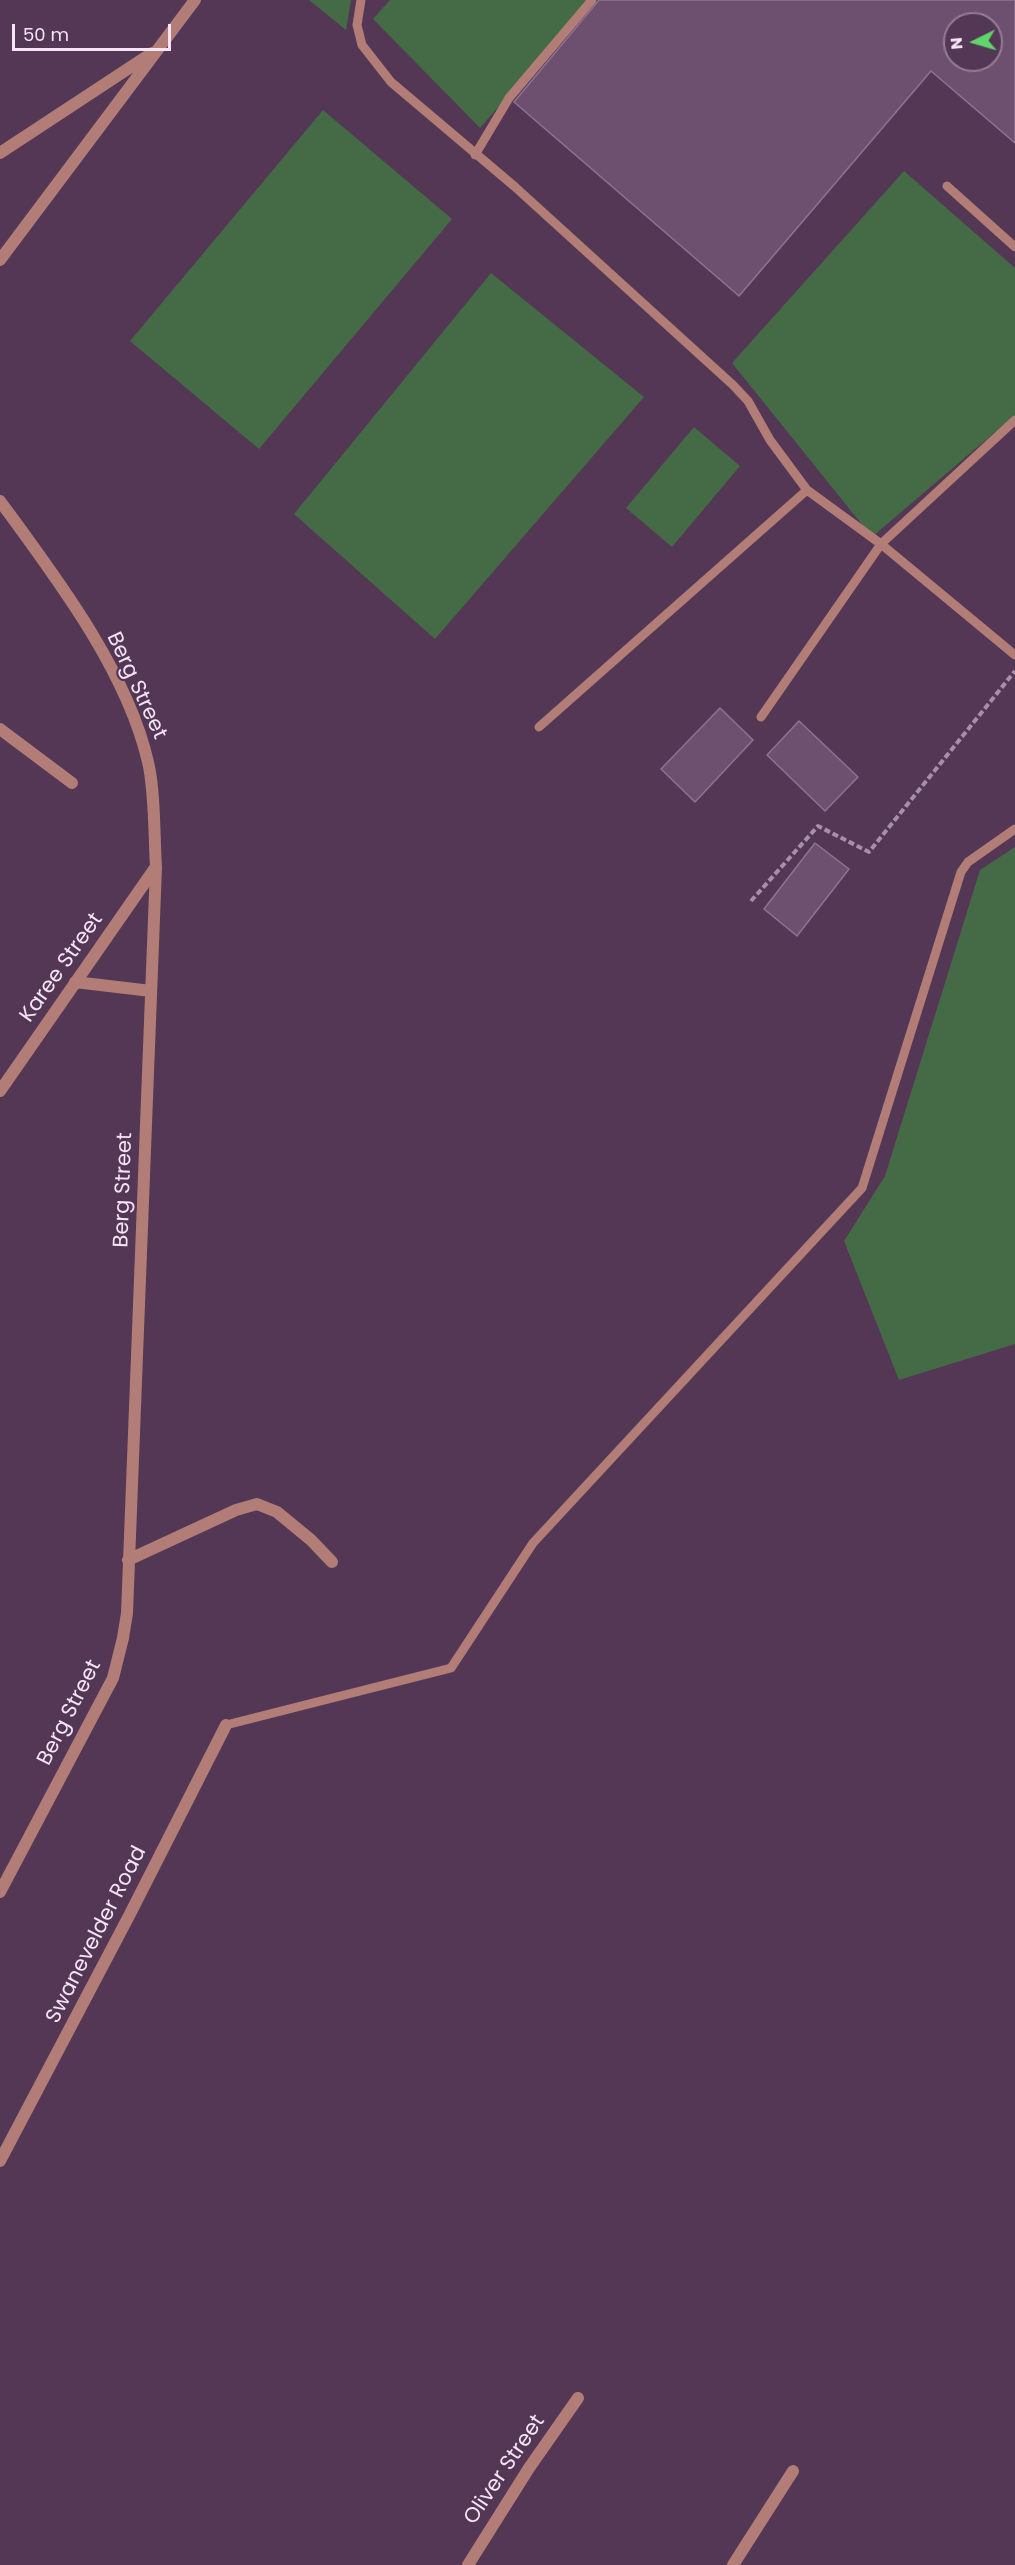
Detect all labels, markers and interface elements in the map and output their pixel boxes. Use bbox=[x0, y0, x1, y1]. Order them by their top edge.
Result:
scale bar bbox=[15, 12, 174, 50]
north arrow bbox=[943, 12, 1003, 72]
text: 50 m bbox=[23, 22, 69, 47]
text: N bbox=[945, 36, 969, 50]
street label: Berg Street bbox=[100, 629, 172, 743]
street label: Karee Street bbox=[15, 908, 109, 1028]
street label: Berg Street bbox=[109, 1132, 139, 1248]
street label: Berg Street bbox=[33, 1656, 107, 1770]
street label: Swanevelder Road bbox=[41, 1842, 153, 2028]
street label: Oliver Street bbox=[459, 2410, 551, 2530]

